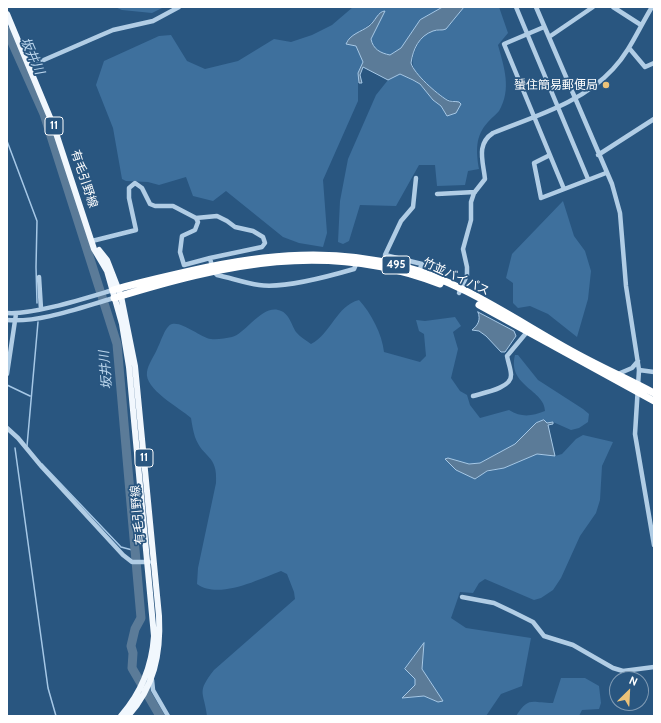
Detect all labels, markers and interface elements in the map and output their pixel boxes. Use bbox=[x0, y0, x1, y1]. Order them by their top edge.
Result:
water label: 坂井川 bbox=[17, 35, 47, 77]
place label: 蜑住簡易郵便局 bbox=[514, 78, 598, 92]
marker: 蜑住簡易郵便局 bbox=[601, 80, 611, 90]
road number: 11 bbox=[45, 117, 63, 135]
street label: 有毛引野線 bbox=[68, 148, 100, 210]
street label: 竹並バイパス bbox=[420, 255, 492, 299]
road number: 495 bbox=[382, 256, 410, 274]
water label: 坂井川 bbox=[97, 350, 115, 390]
road number: 11 bbox=[135, 449, 153, 467]
street label: 有毛引野線 bbox=[128, 484, 148, 546]
north arrow bbox=[609, 671, 649, 711]
text: N bbox=[627, 673, 640, 689]

